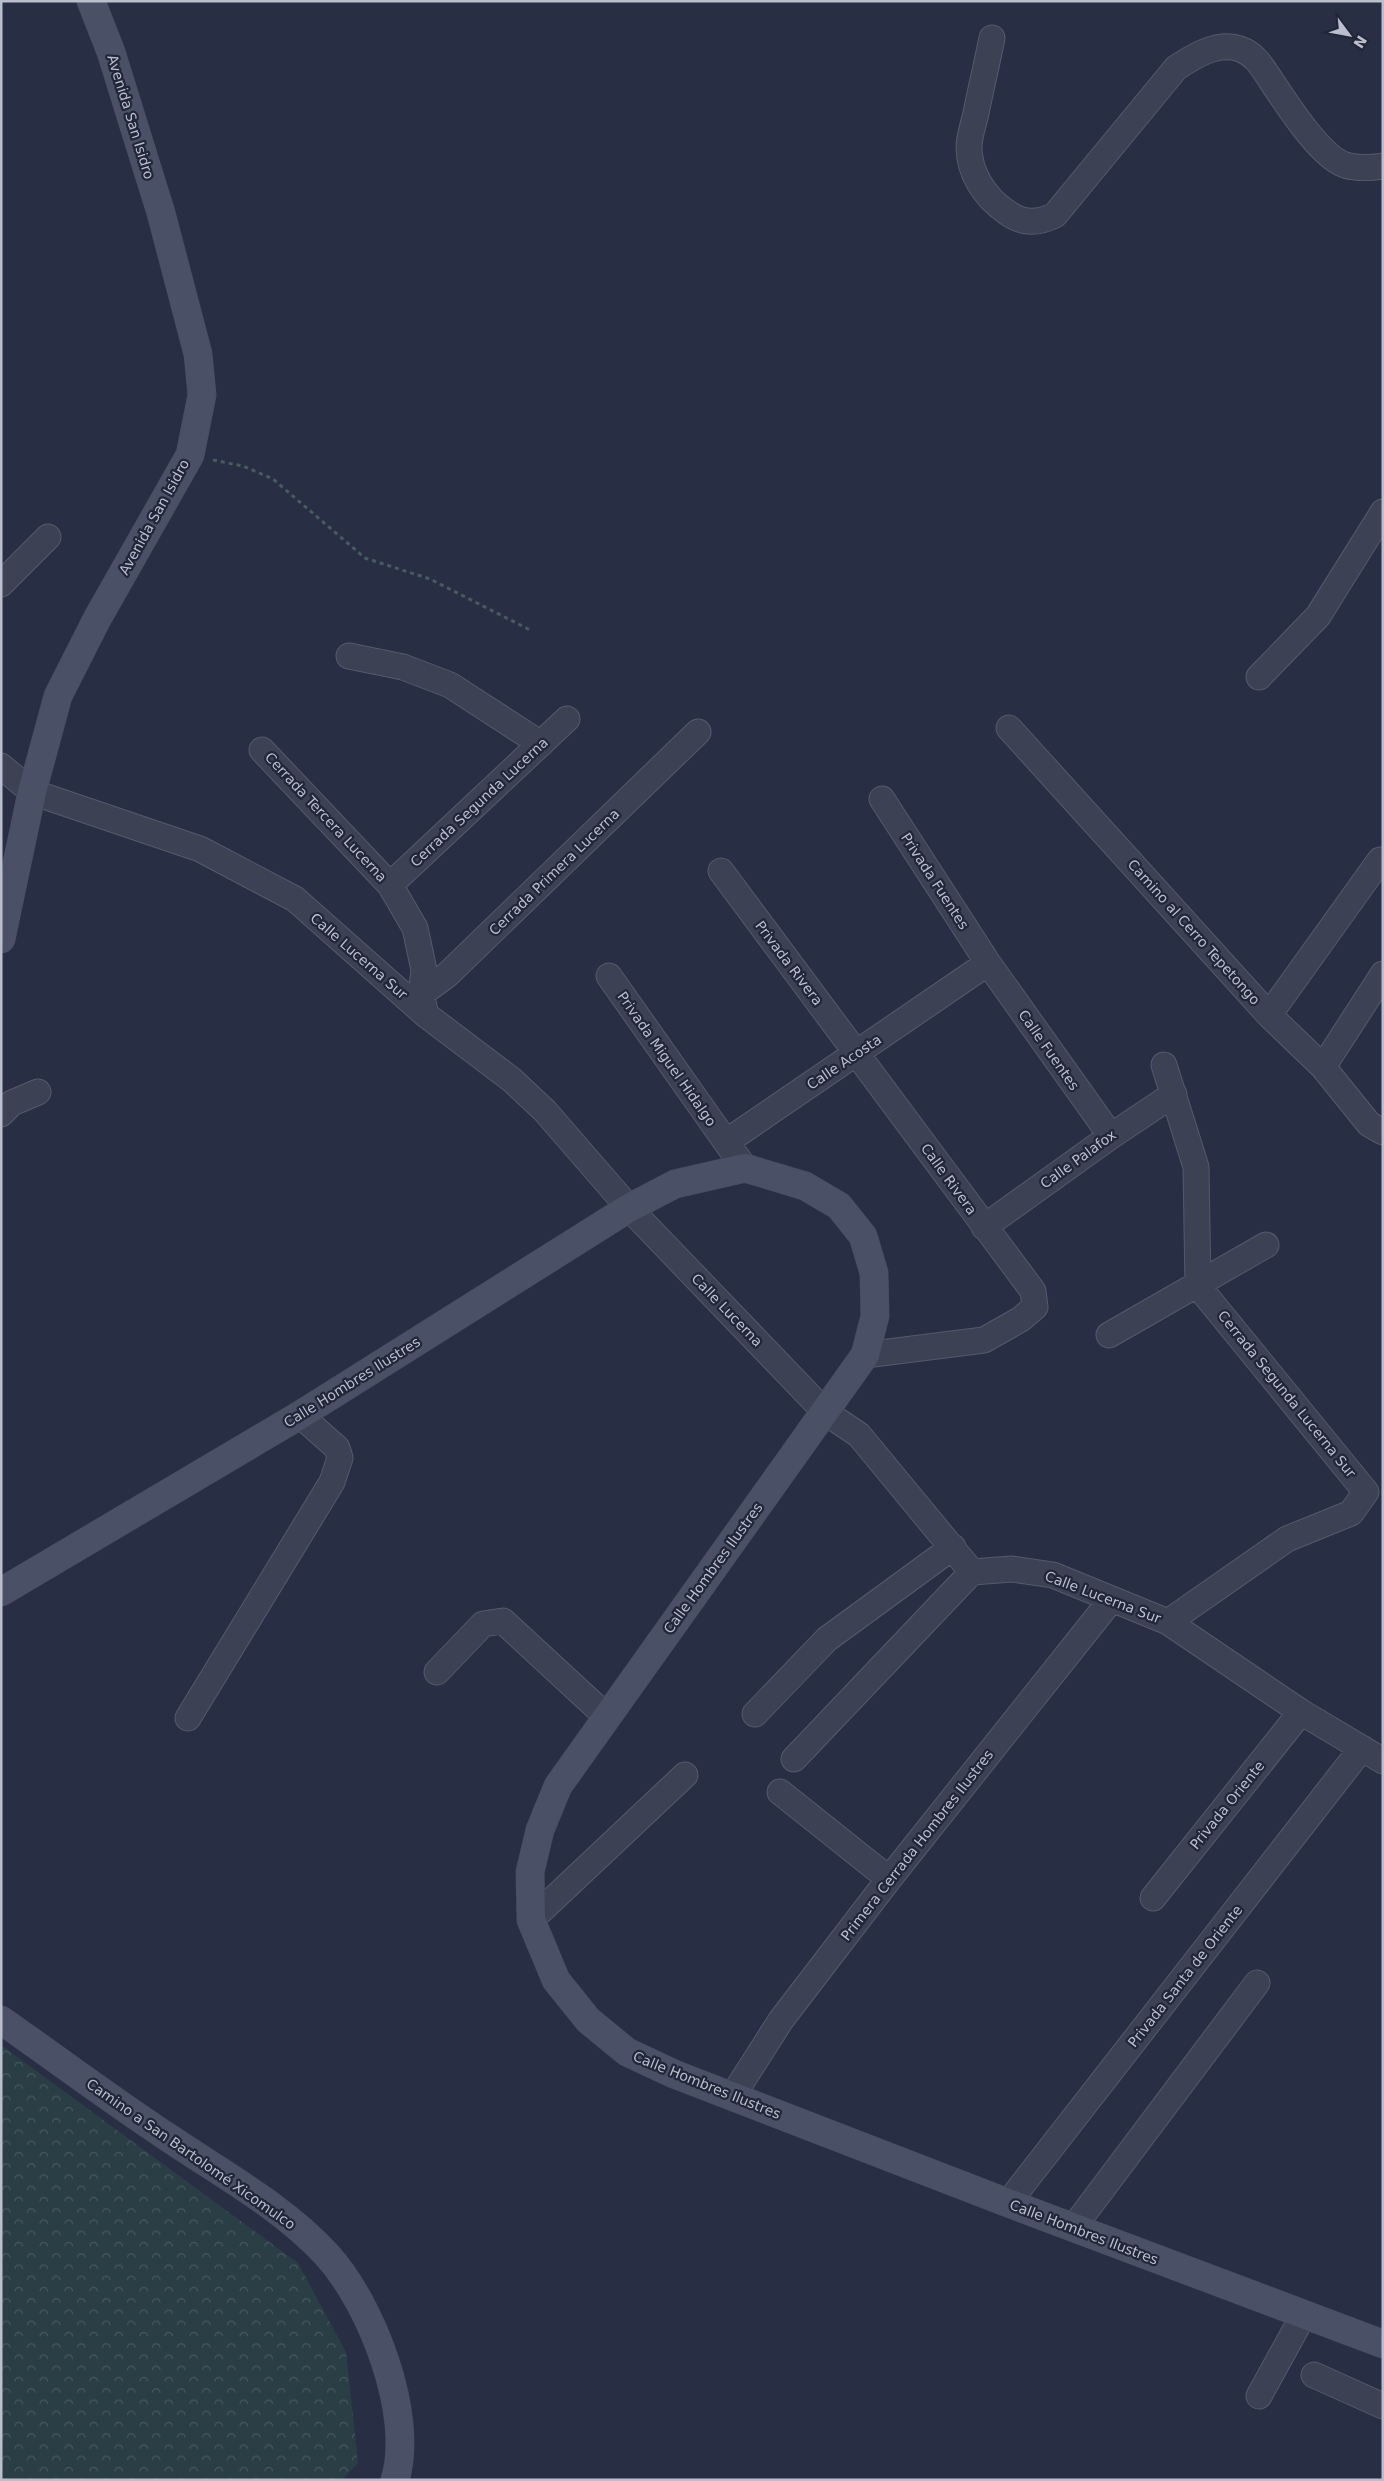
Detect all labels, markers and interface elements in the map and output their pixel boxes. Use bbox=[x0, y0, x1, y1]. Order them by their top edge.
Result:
north arrow bbox=[1324, 10, 1374, 60]
text: N bbox=[1350, 33, 1370, 51]
street label: Avenida San Isidro bbox=[104, 53, 158, 181]
street label: Avenida San Isidro bbox=[116, 457, 192, 577]
street label: Cerrada Segunda Lucerna bbox=[407, 734, 551, 870]
street label: Cerrada Tercera Lucerna bbox=[262, 749, 390, 885]
street label: Cerrada Primera Lucerna bbox=[486, 806, 622, 938]
street label: Privada Fuentes bbox=[898, 830, 972, 932]
street label: Camino al Cerro Tepetongo bbox=[1125, 856, 1263, 1008]
street label: Calle Lucerna Sur bbox=[307, 910, 411, 1002]
street label: Privada Rivera bbox=[752, 918, 826, 1008]
street label: Privada Miguel Hidalgo bbox=[614, 989, 720, 1129]
street label: Calle Fuentes bbox=[1015, 1007, 1083, 1093]
street label: Calle Acosta bbox=[804, 1031, 884, 1093]
street label: Calle Palafox bbox=[1037, 1126, 1119, 1192]
street label: Calle Rivera bbox=[918, 1140, 980, 1218]
street label: Calle Lucerna bbox=[688, 1270, 766, 1350]
street label: Cerrada Segunda Lucerna Sur bbox=[1215, 1307, 1359, 1481]
street label: Calle Hombres Ilustres bbox=[281, 1333, 423, 1431]
street label: Calle Hombres Ilustres bbox=[660, 1500, 766, 1636]
street label: Calle Lucerna Sur bbox=[1043, 1568, 1163, 1627]
street label: Primera Cerrada Hombres Ilustres bbox=[838, 1747, 996, 1943]
street label: Privada Oriente bbox=[1187, 1758, 1267, 1852]
street label: Privada Santa de Oriente bbox=[1125, 1902, 1245, 2050]
street label: Calle Hombres Ilustres bbox=[631, 2048, 783, 2122]
street label: Camino a San Bartolomé Xicomulco bbox=[84, 2075, 298, 2233]
street label: Calle Hombres Ilustres bbox=[1008, 2196, 1160, 2268]

